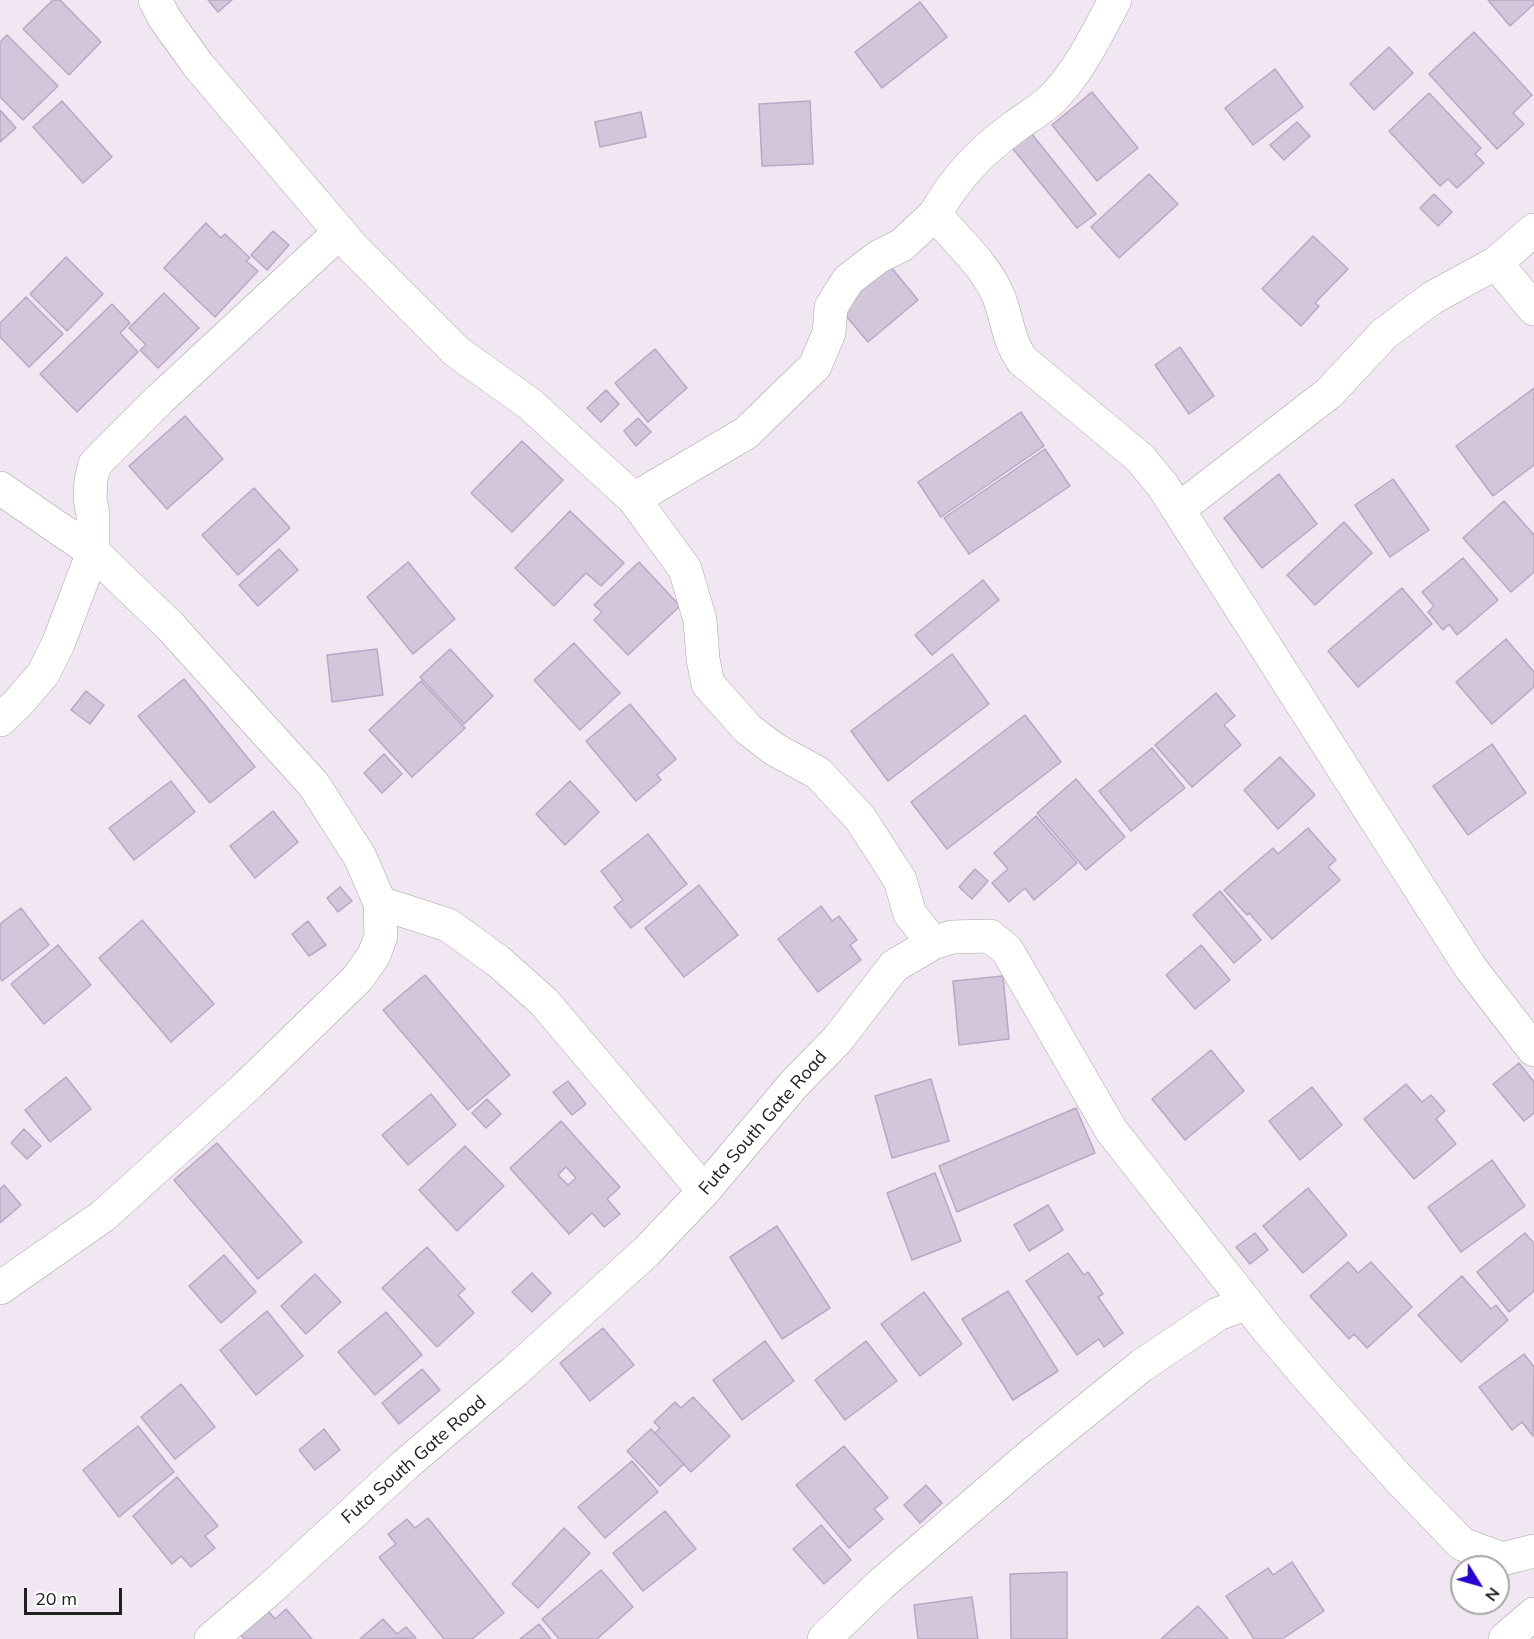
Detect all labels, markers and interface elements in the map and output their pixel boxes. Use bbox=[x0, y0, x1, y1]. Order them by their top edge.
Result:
street label: Futa South Gate Road bbox=[694, 1046, 832, 1200]
street label: Futa South Gate Road bbox=[337, 1391, 491, 1529]
north arrow bbox=[1450, 1555, 1510, 1615]
scale bar bbox=[27, 1576, 124, 1614]
text: N bbox=[1481, 1584, 1504, 1605]
text: 20 m bbox=[35, 1587, 77, 1610]

